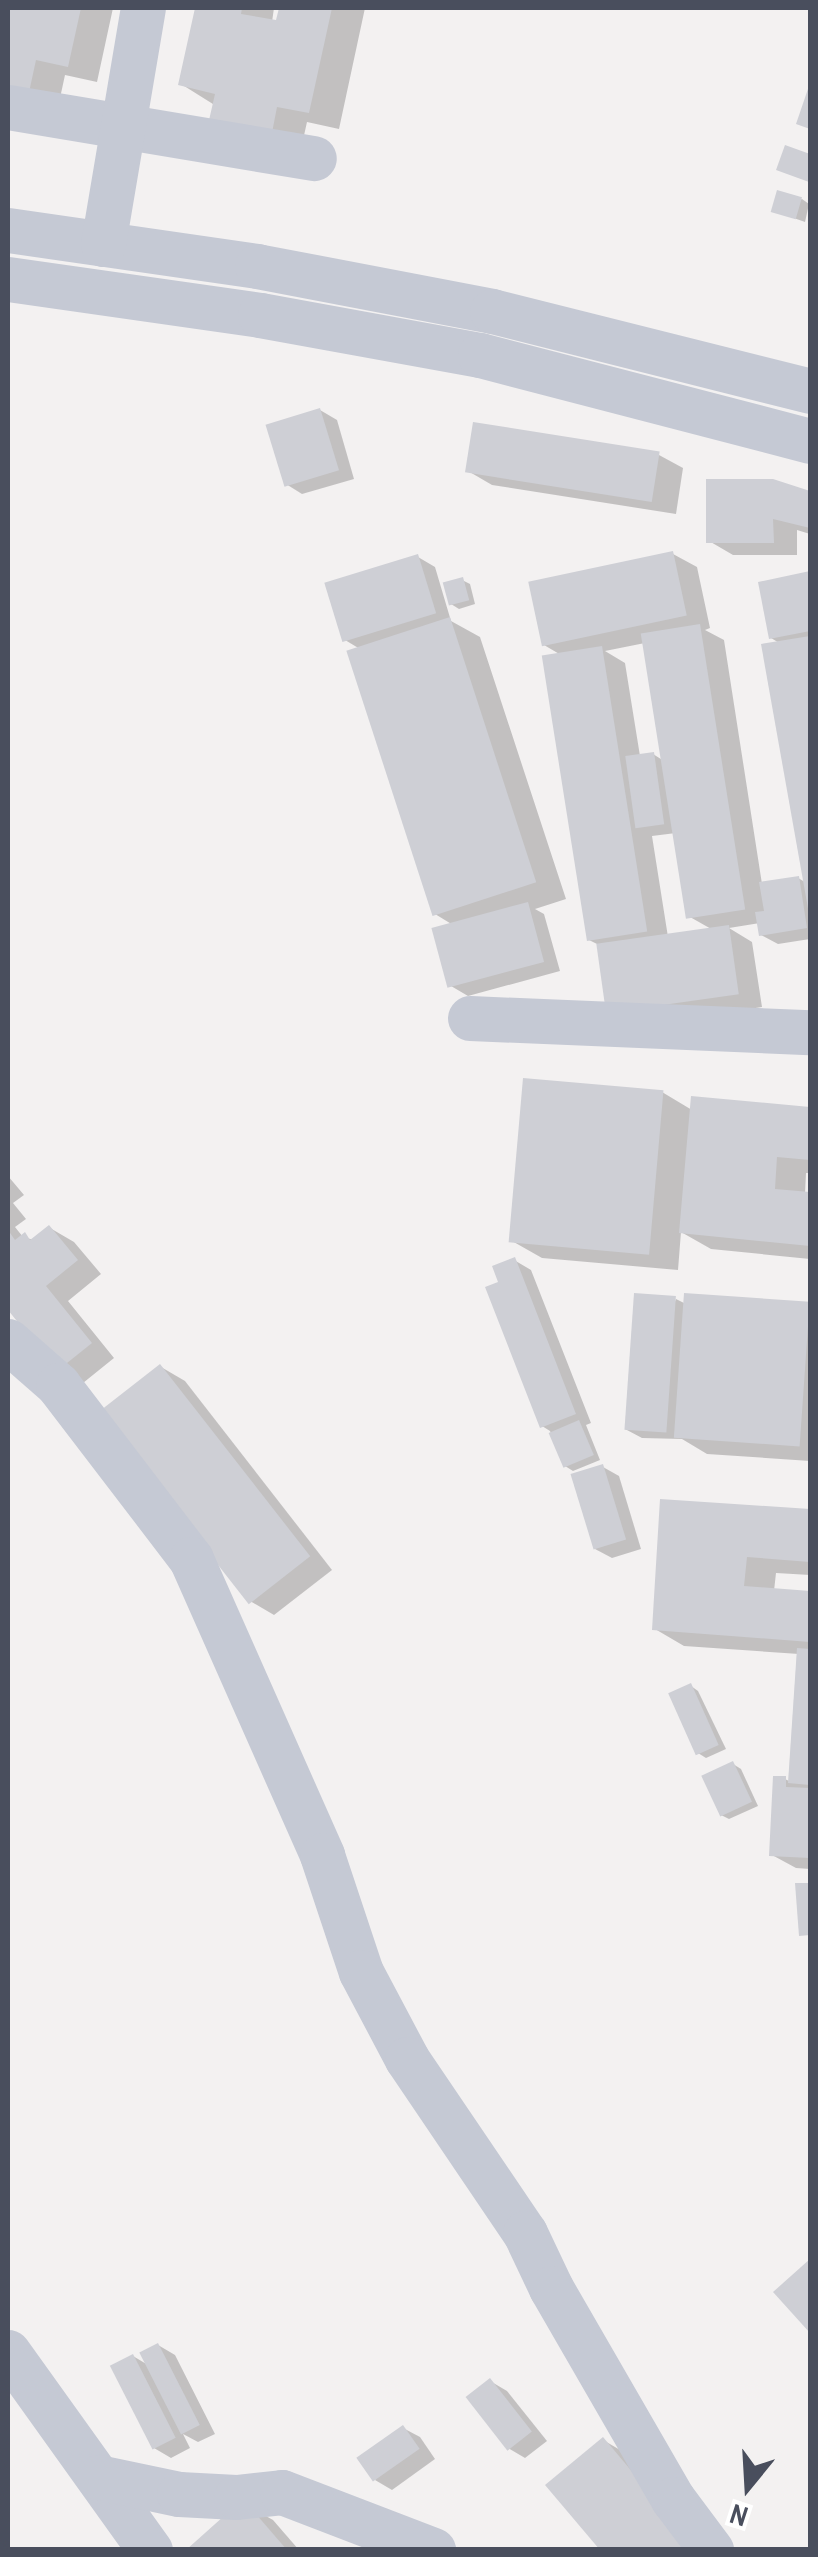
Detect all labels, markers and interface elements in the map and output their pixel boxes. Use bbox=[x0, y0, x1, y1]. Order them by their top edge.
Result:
north arrow bbox=[698, 2437, 798, 2537]
text: N bbox=[725, 2495, 752, 2536]

